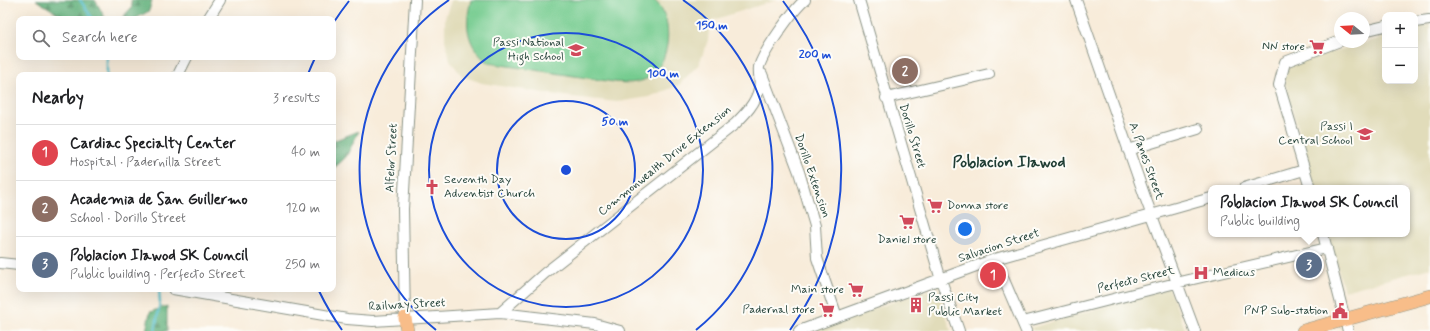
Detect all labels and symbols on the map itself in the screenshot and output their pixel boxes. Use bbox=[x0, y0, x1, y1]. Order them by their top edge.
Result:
north arrow bbox=[1334, 12, 1370, 48]
text: 150 m bbox=[696, 18, 728, 34]
place label: Passi National High School bbox=[493, 35, 564, 66]
supermarket icon: NN store bbox=[1308, 38, 1326, 56]
place label: NN store bbox=[1262, 39, 1305, 55]
school or university icon: Passi National High School bbox=[567, 41, 585, 59]
text: 200 m bbox=[799, 47, 832, 63]
pin: 2 bbox=[892, 56, 918, 86]
text: 100 m bbox=[647, 66, 680, 82]
street label: Commonwealth Drive Extension bbox=[595, 102, 735, 220]
street label: Dorillo Street bbox=[895, 102, 930, 171]
text: 50 m bbox=[602, 114, 629, 130]
place label: Passi I Central School bbox=[1278, 119, 1353, 149]
street label: A. Panes Street bbox=[1125, 120, 1167, 202]
street label: Alfelor Street bbox=[382, 123, 402, 193]
school or university icon: Passi I Central School bbox=[1356, 125, 1374, 143]
street label: Dorillo Extension bbox=[790, 132, 834, 220]
district label: Poblacion Ilawod bbox=[953, 152, 1065, 173]
centre of rings bbox=[559, 163, 573, 177]
place label: Seventh Day Adventist Church bbox=[444, 172, 535, 202]
church icon: Seventh Day Adventist Church bbox=[423, 178, 441, 196]
supermarket icon: Donna store bbox=[926, 197, 944, 215]
place label: Donna store bbox=[947, 198, 1009, 214]
supermarket icon: Daniel store bbox=[898, 213, 916, 231]
your location bbox=[955, 219, 975, 239]
street label: Salvacion Street bbox=[956, 225, 1042, 267]
place label: Daniel store bbox=[878, 232, 936, 248]
pin: 3 bbox=[1296, 250, 1322, 280]
pin: 1 bbox=[980, 260, 1006, 290]
street label: Perfecto Street bbox=[1096, 263, 1176, 297]
hospital icon: Medicus bbox=[1192, 264, 1210, 282]
place label: Medicus bbox=[1213, 265, 1256, 281]
supermarket icon: Main store bbox=[847, 281, 865, 299]
place label: Main store bbox=[791, 282, 844, 298]
place label: Passi City Public Market bbox=[928, 290, 1002, 320]
street label: Railway Street bbox=[368, 295, 446, 315]
building icon: Passi City Public Market bbox=[907, 296, 925, 314]
supermarket icon: Padernal store bbox=[818, 301, 836, 319]
place label: Padernal store bbox=[742, 302, 815, 318]
public building icon: PNP Sub-station bbox=[1331, 302, 1349, 320]
place label: PNP Sub-station bbox=[1244, 303, 1328, 319]

